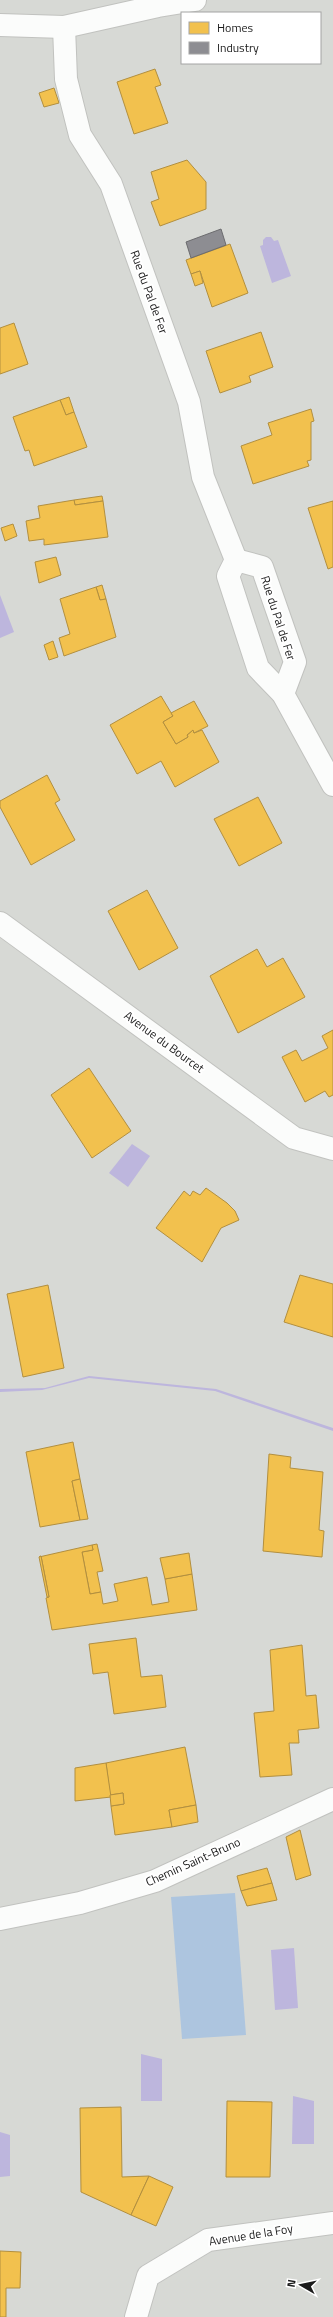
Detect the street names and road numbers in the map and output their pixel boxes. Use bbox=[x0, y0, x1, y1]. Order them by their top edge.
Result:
street label: Rue du Pal de Fer bbox=[126, 247, 173, 336]
street label: Rue du Pal de Fer bbox=[256, 573, 301, 662]
street label: Avenue du Bourcet bbox=[120, 1006, 209, 1078]
street label: Chemin Saint-Bruno bbox=[142, 1832, 243, 1891]
street label: Avenue de la Foy bbox=[208, 2218, 294, 2251]

